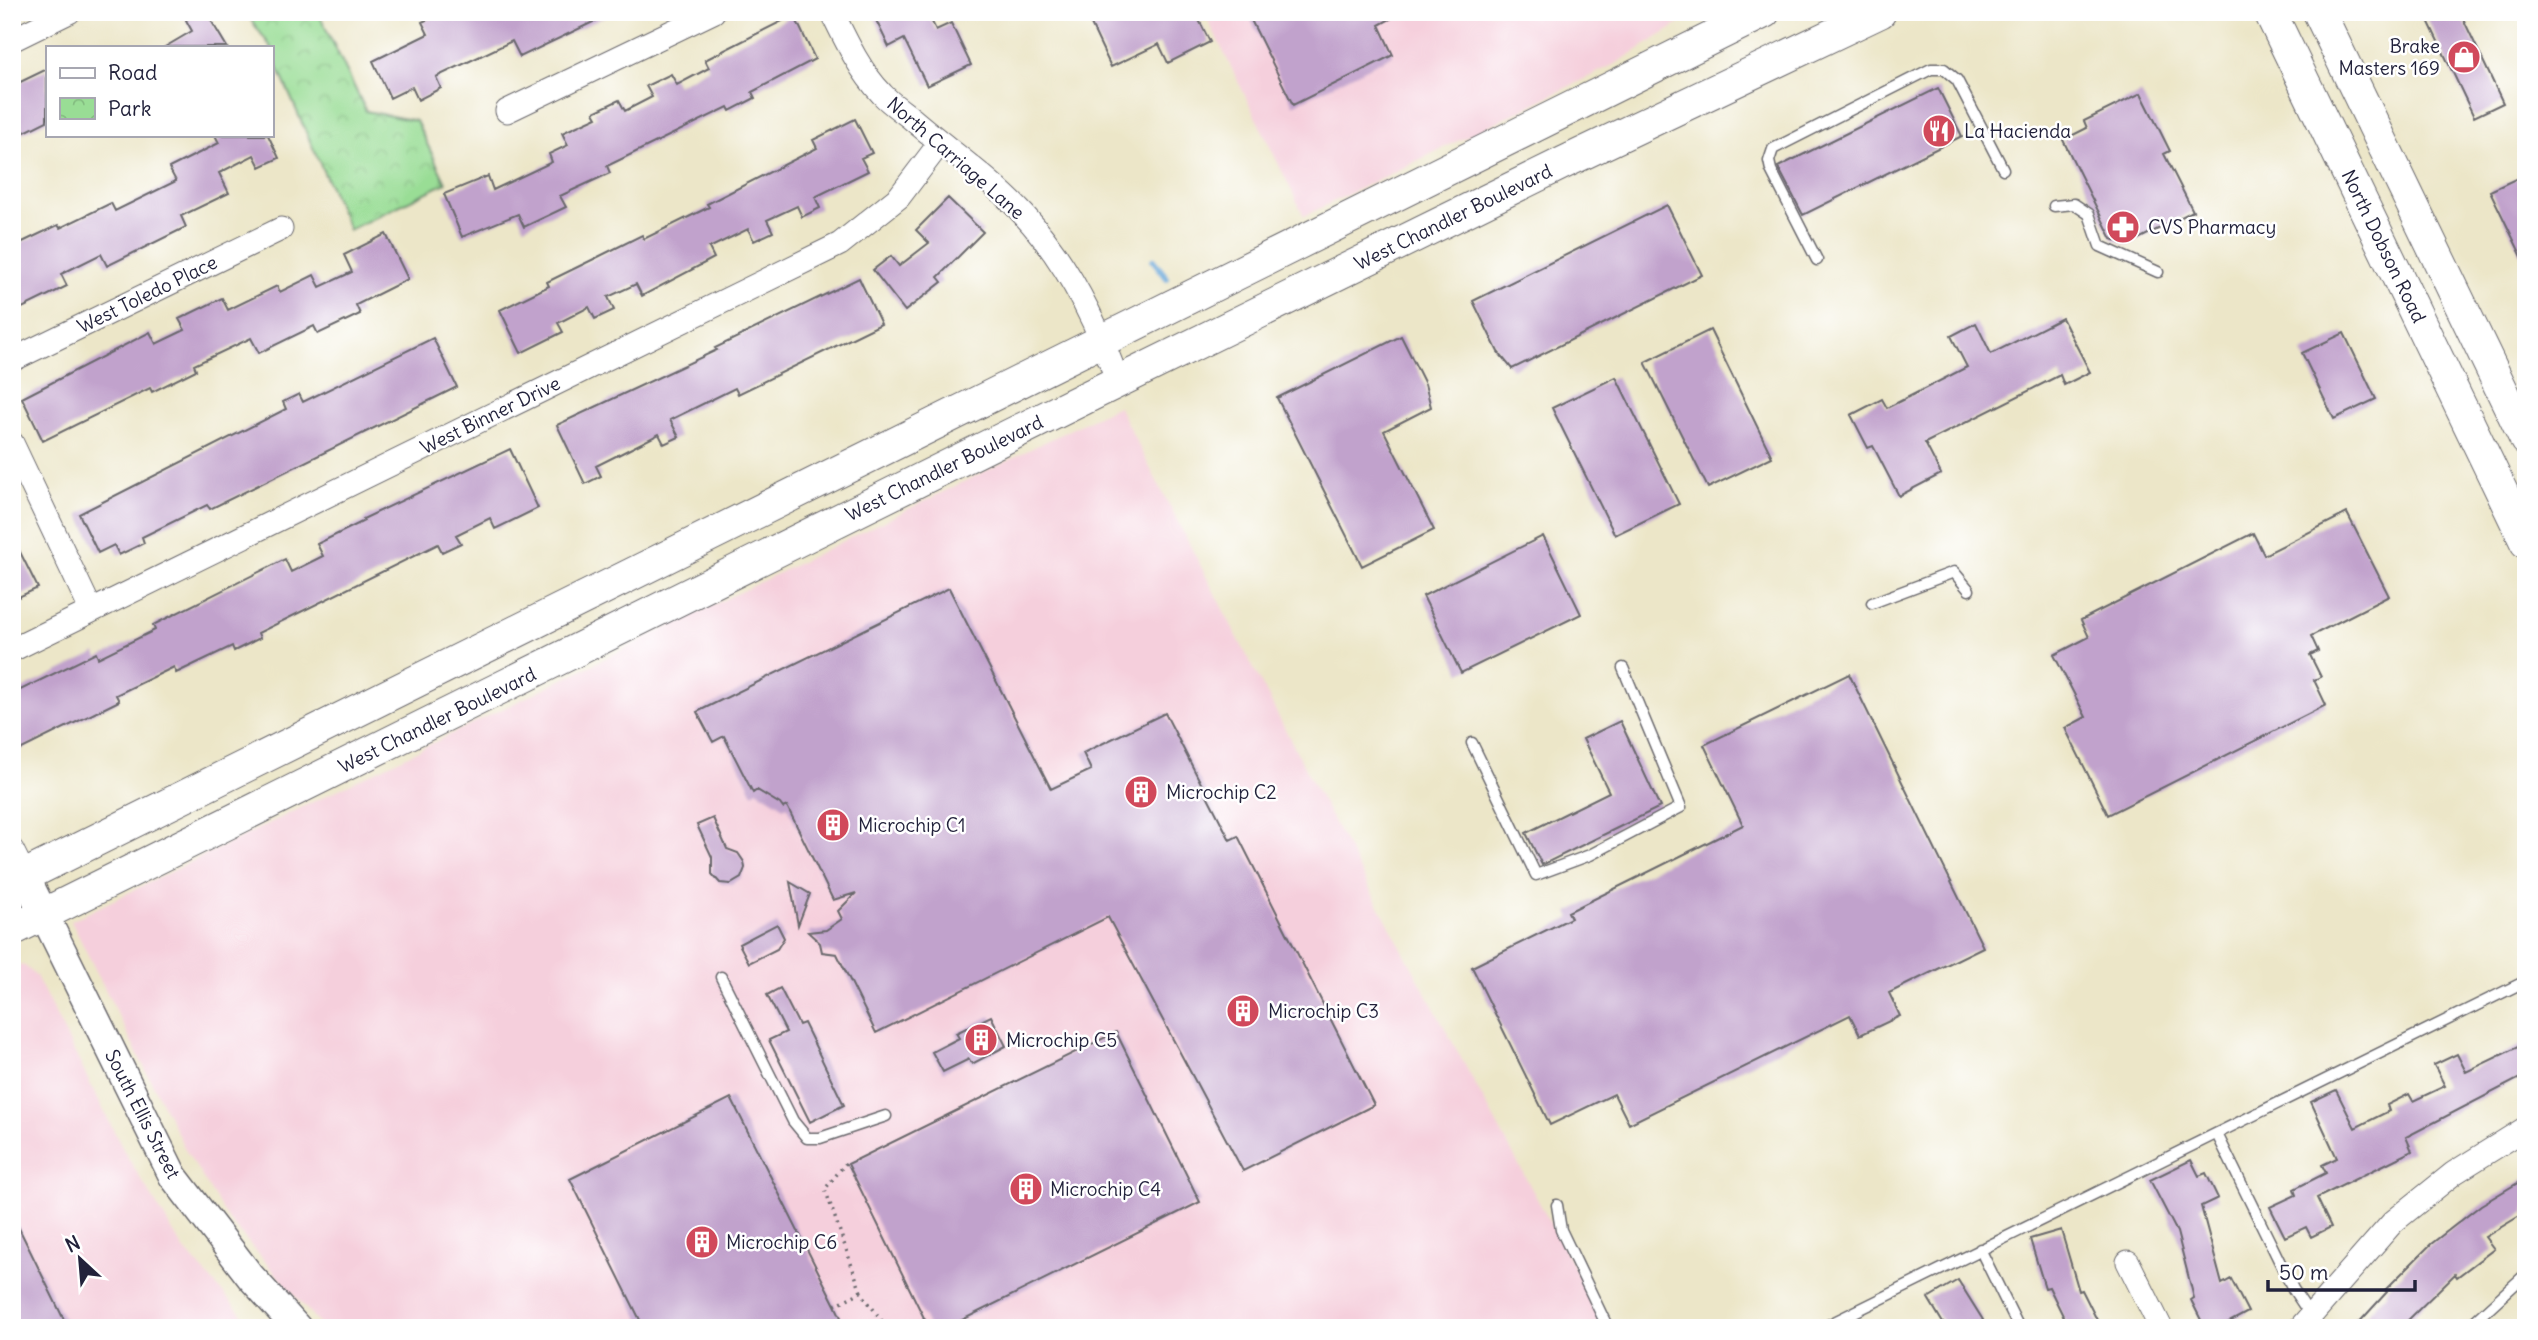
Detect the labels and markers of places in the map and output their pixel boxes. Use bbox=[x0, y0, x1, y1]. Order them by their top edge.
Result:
place label: Brake Masters 169 bbox=[2338, 34, 2440, 80]
shop icon: Brake Masters 169 bbox=[2445, 38, 2483, 76]
restaurant icon: La Hacienda bbox=[1920, 112, 1958, 150]
place label: La Hacienda bbox=[1964, 119, 2071, 143]
pharmacy icon: CVS Pharmacy bbox=[2104, 208, 2142, 246]
place label: CVS Pharmacy bbox=[2148, 215, 2276, 239]
building icon: Microchip C2 bbox=[1122, 773, 1160, 811]
place label: Microchip C2 bbox=[1166, 780, 1277, 804]
building icon: Microchip C1 bbox=[814, 806, 852, 844]
place label: Microchip C1 bbox=[858, 813, 965, 837]
building icon: Microchip C3 bbox=[1224, 992, 1262, 1030]
place label: Microchip C3 bbox=[1268, 999, 1379, 1023]
building icon: Microchip C5 bbox=[962, 1021, 1000, 1059]
place label: Microchip C5 bbox=[1006, 1028, 1117, 1052]
building icon: Microchip C4 bbox=[1007, 1170, 1045, 1208]
place label: Microchip C4 bbox=[1050, 1177, 1161, 1201]
building icon: Microchip C6 bbox=[683, 1223, 721, 1261]
place label: Microchip C6 bbox=[726, 1230, 837, 1254]

